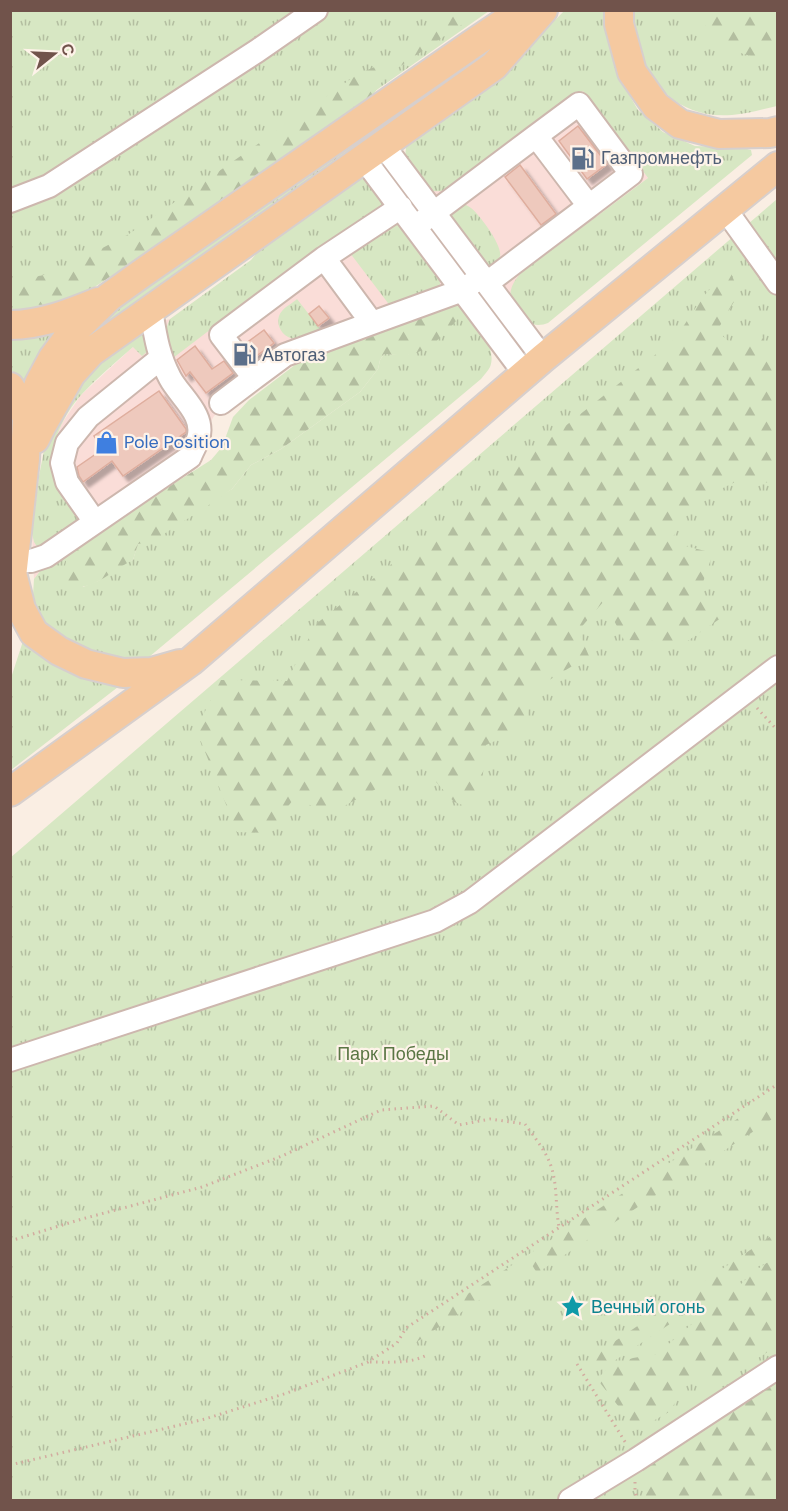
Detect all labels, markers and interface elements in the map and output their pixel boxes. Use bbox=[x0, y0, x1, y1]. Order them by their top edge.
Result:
north arrow bbox=[24, 24, 84, 84]
text: С bbox=[56, 41, 80, 59]
fuel station icon: Газпромнефть bbox=[570, 145, 596, 171]
place label: Газпромнефть bbox=[601, 146, 722, 170]
fuel station icon: Автогаз bbox=[231, 342, 257, 368]
place label: Автогаз bbox=[262, 343, 325, 367]
shop icon: Pole Position bbox=[93, 429, 119, 455]
place label: Pole Position bbox=[124, 430, 230, 454]
park label: Парк Победы bbox=[337, 1042, 449, 1066]
place icon: Вечный огонь bbox=[560, 1294, 586, 1320]
place label: Вечный огонь bbox=[591, 1295, 705, 1319]

